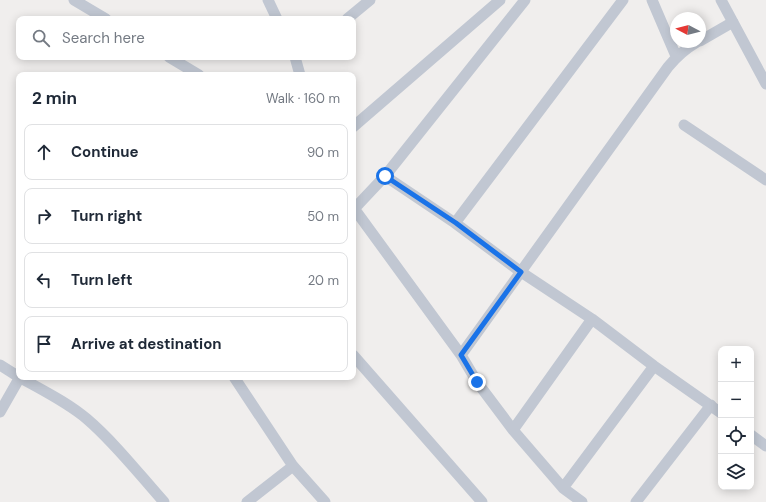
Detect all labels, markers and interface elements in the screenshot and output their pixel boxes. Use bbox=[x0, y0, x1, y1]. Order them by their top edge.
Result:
north arrow bbox=[670, 12, 706, 48]
search box bbox=[16, 16, 356, 60]
icon: search bbox=[30, 27, 52, 49]
text: Search here bbox=[62, 28, 145, 48]
text: 2 min bbox=[32, 87, 77, 109]
text: Walk · 160 m bbox=[266, 90, 340, 107]
icon: ahead bbox=[33, 141, 55, 163]
text: Continue bbox=[71, 142, 139, 162]
text: 90 m bbox=[307, 144, 339, 161]
route start bbox=[376, 167, 394, 185]
icon: right bbox=[33, 205, 55, 227]
text: Turn right bbox=[71, 206, 142, 226]
text: 50 m bbox=[307, 208, 339, 225]
icon: left bbox=[33, 269, 55, 291]
text: Turn left bbox=[71, 270, 132, 290]
text: 20 m bbox=[308, 272, 339, 289]
icon: arrive bbox=[33, 333, 55, 355]
text: Arrive at destination bbox=[71, 334, 222, 354]
map controls bbox=[718, 346, 754, 490]
button: + bbox=[718, 346, 754, 382]
route end bbox=[468, 373, 486, 391]
button: − bbox=[718, 382, 754, 418]
button: locate bbox=[718, 418, 754, 454]
button: layers bbox=[718, 454, 754, 490]

